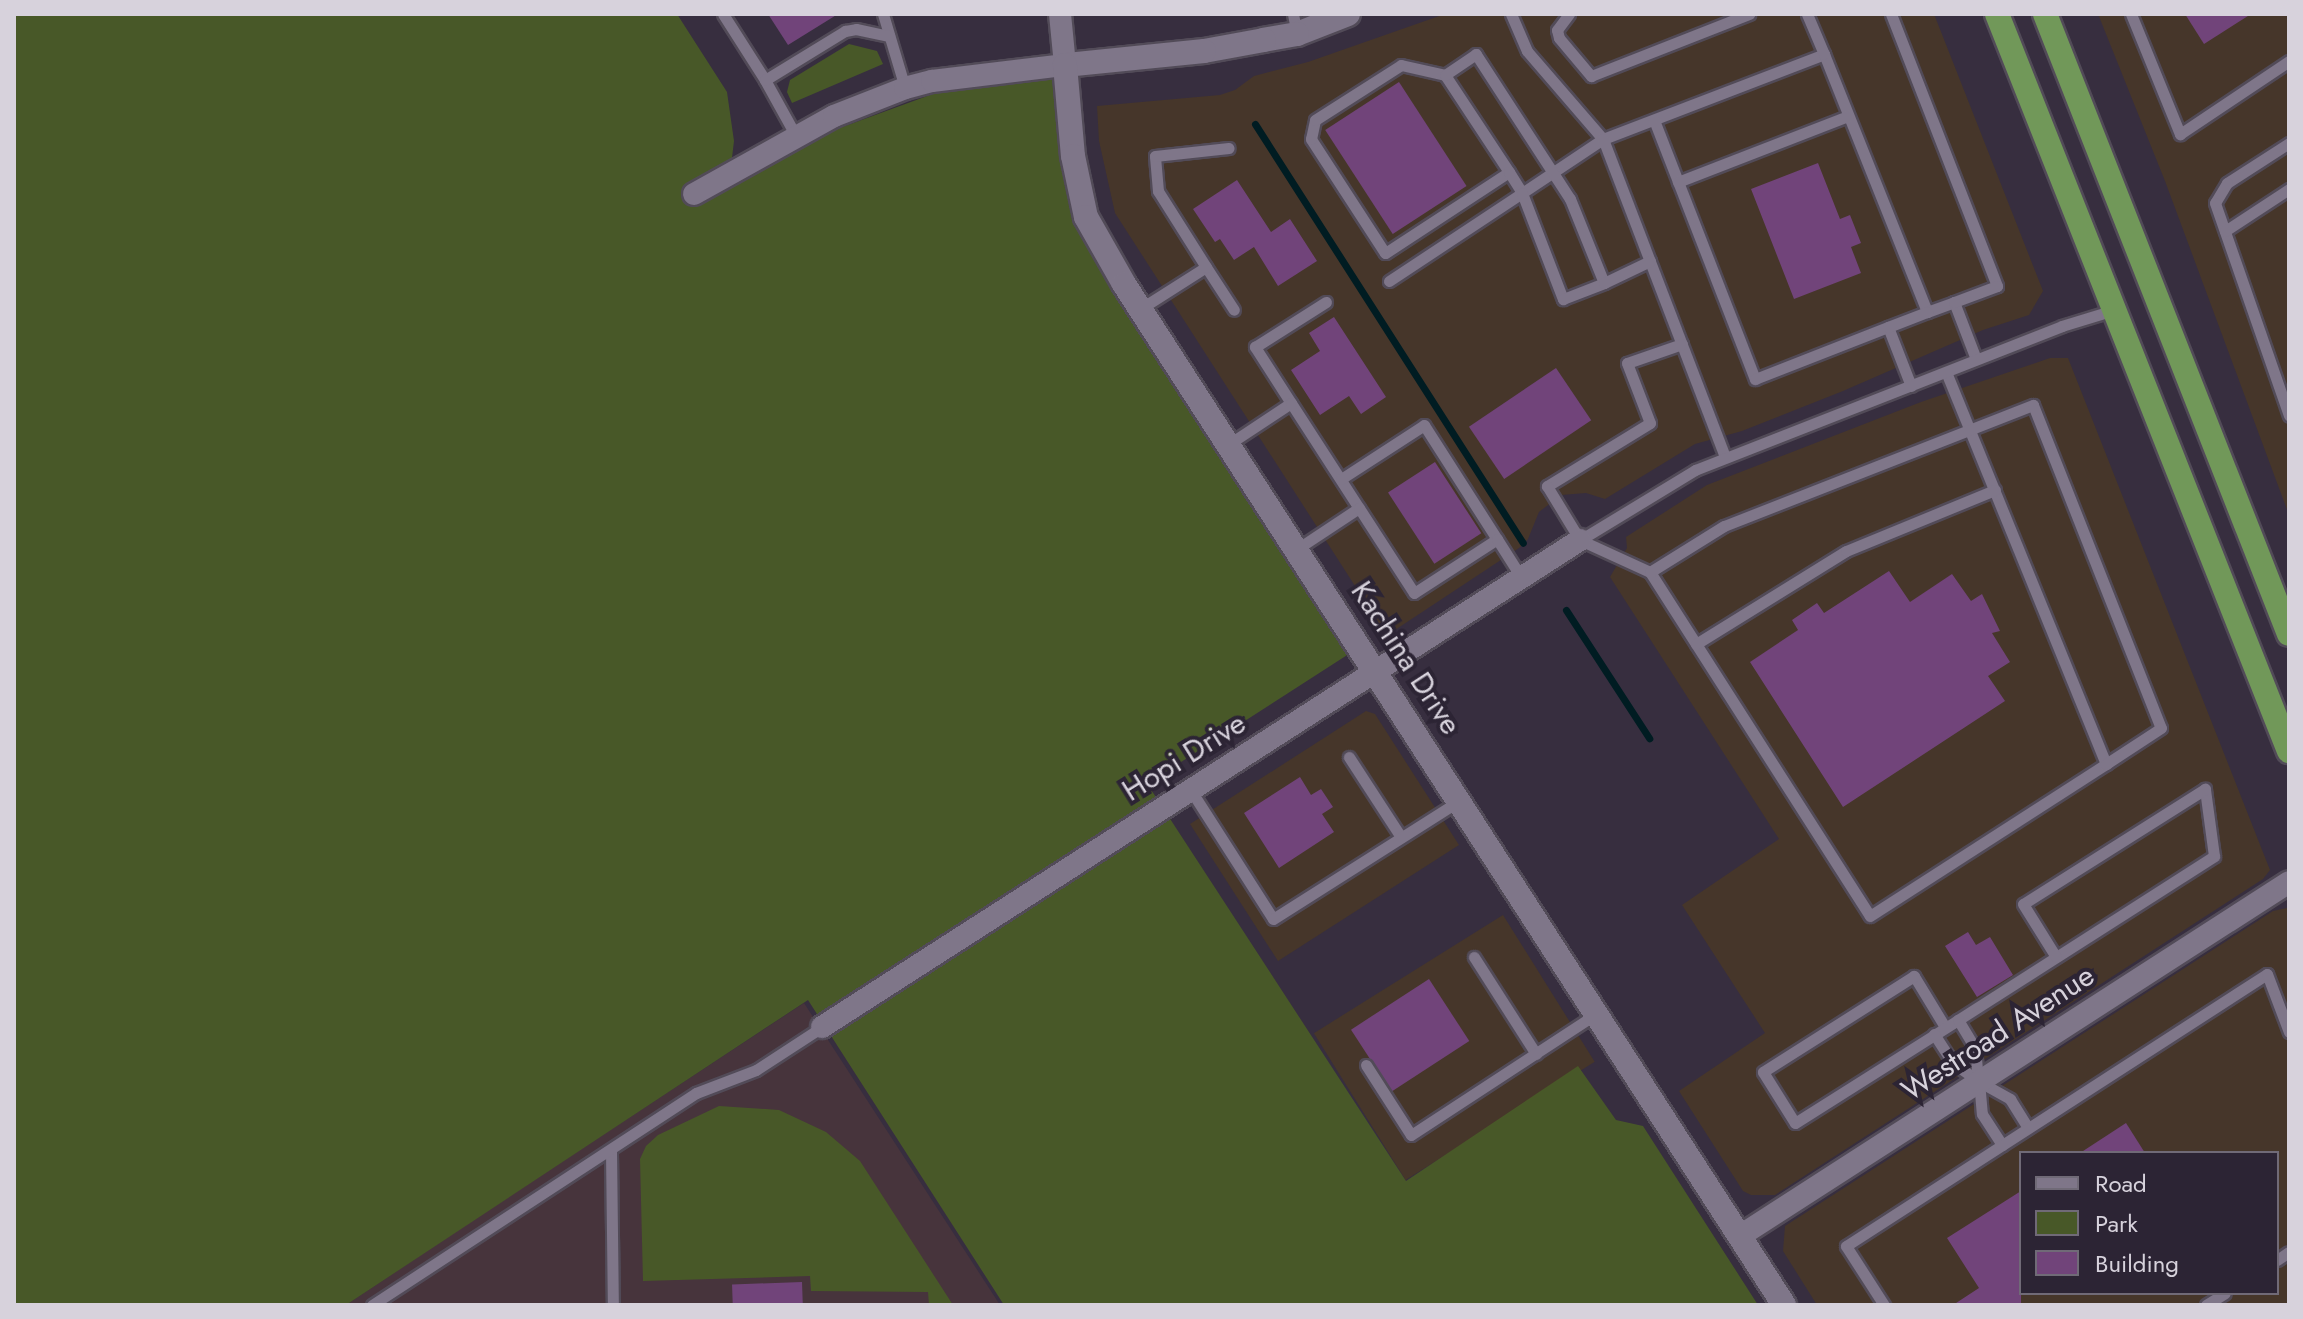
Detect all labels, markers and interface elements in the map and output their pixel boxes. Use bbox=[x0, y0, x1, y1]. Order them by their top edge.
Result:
street label: Kachina Drive bbox=[1343, 575, 1469, 741]
street label: Hopi Drive bbox=[1116, 705, 1252, 809]
street label: Westroad Avenue bbox=[1895, 957, 2101, 1109]
legend bbox=[2019, 1151, 2279, 1295]
text: Road bbox=[2095, 1166, 2147, 1201]
text: Park bbox=[2095, 1206, 2138, 1241]
text: Building bbox=[2095, 1246, 2179, 1281]

